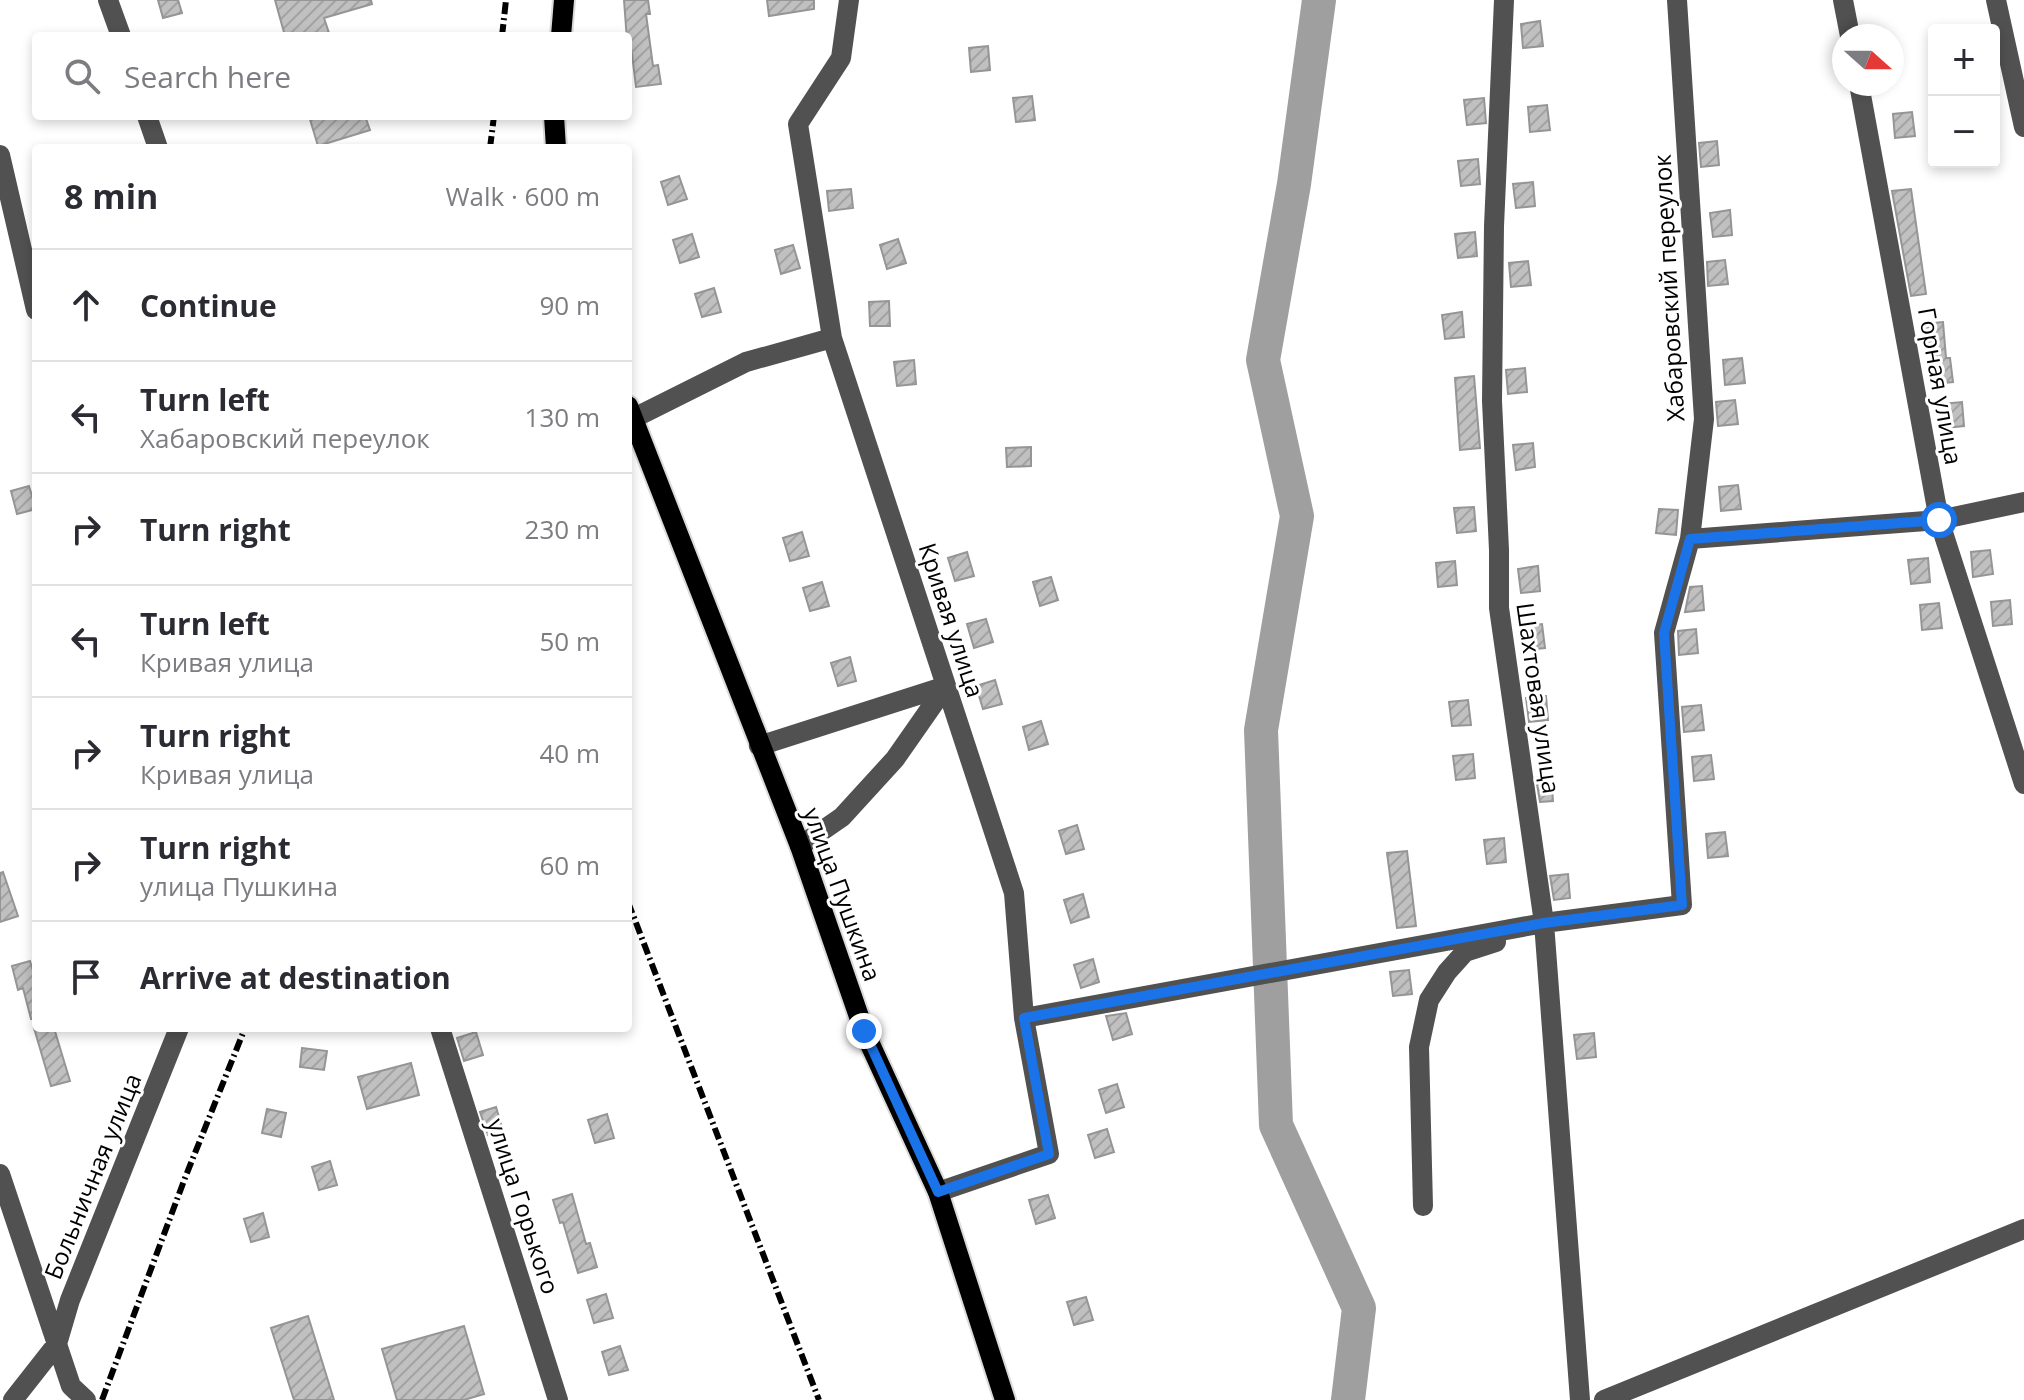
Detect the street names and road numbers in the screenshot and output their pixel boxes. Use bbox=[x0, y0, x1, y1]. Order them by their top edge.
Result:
street label: Хабаровский переулок bbox=[1644, 153, 1691, 422]
street label: Горная улица bbox=[1911, 305, 1971, 467]
street label: Кривая улица bbox=[911, 539, 993, 701]
street label: Шахтовая улица bbox=[1509, 600, 1569, 796]
street label: улица Пушкина bbox=[796, 803, 890, 985]
street label: Больничная улица bbox=[36, 1068, 148, 1284]
street label: улица Горького bbox=[480, 1114, 568, 1298]

